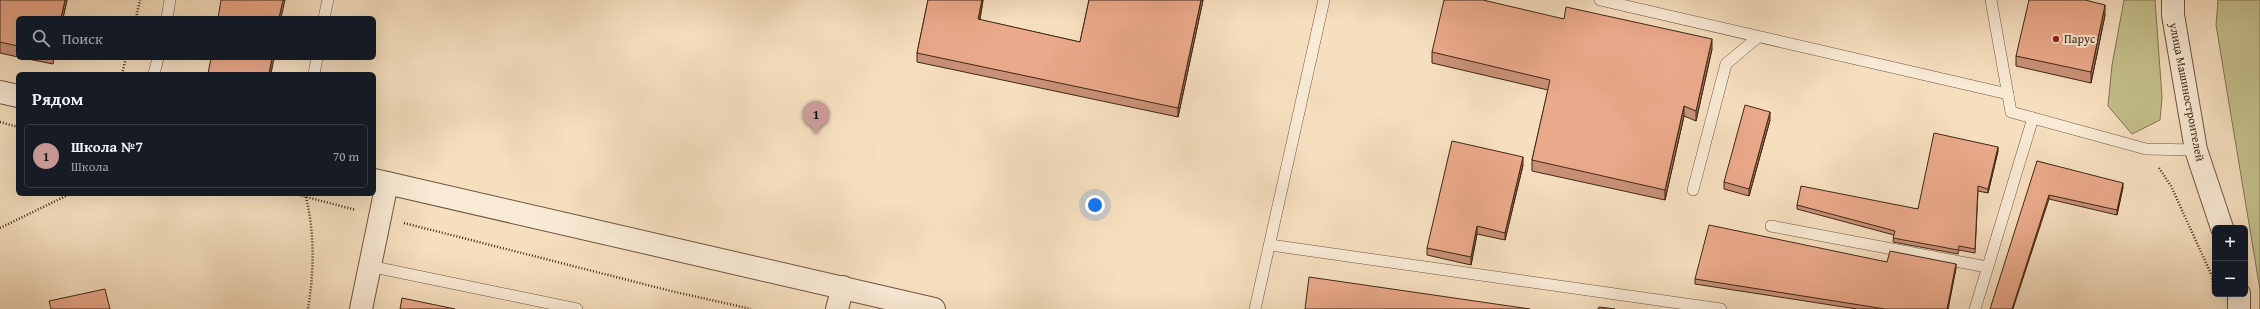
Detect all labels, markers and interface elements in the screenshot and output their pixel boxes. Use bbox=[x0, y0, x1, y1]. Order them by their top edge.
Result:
search box bbox=[16, 16, 376, 60]
street label: улица Машиностроителей bbox=[2165, 20, 2209, 163]
icon: search bbox=[30, 27, 52, 49]
text: Поиск bbox=[62, 28, 103, 49]
place label: Парус bbox=[2064, 30, 2096, 47]
marker: Парус bbox=[2051, 34, 2061, 44]
text: Рядом bbox=[32, 86, 83, 111]
pin: 1 bbox=[803, 101, 829, 134]
text: Школа №7 bbox=[71, 136, 143, 157]
text: 1 bbox=[43, 147, 49, 166]
text: 70 m bbox=[333, 147, 359, 166]
text: Школа bbox=[71, 157, 109, 176]
your location bbox=[1085, 195, 1105, 215]
map controls bbox=[2212, 225, 2248, 297]
button: + bbox=[2212, 225, 2248, 261]
button: − bbox=[2212, 261, 2248, 297]

